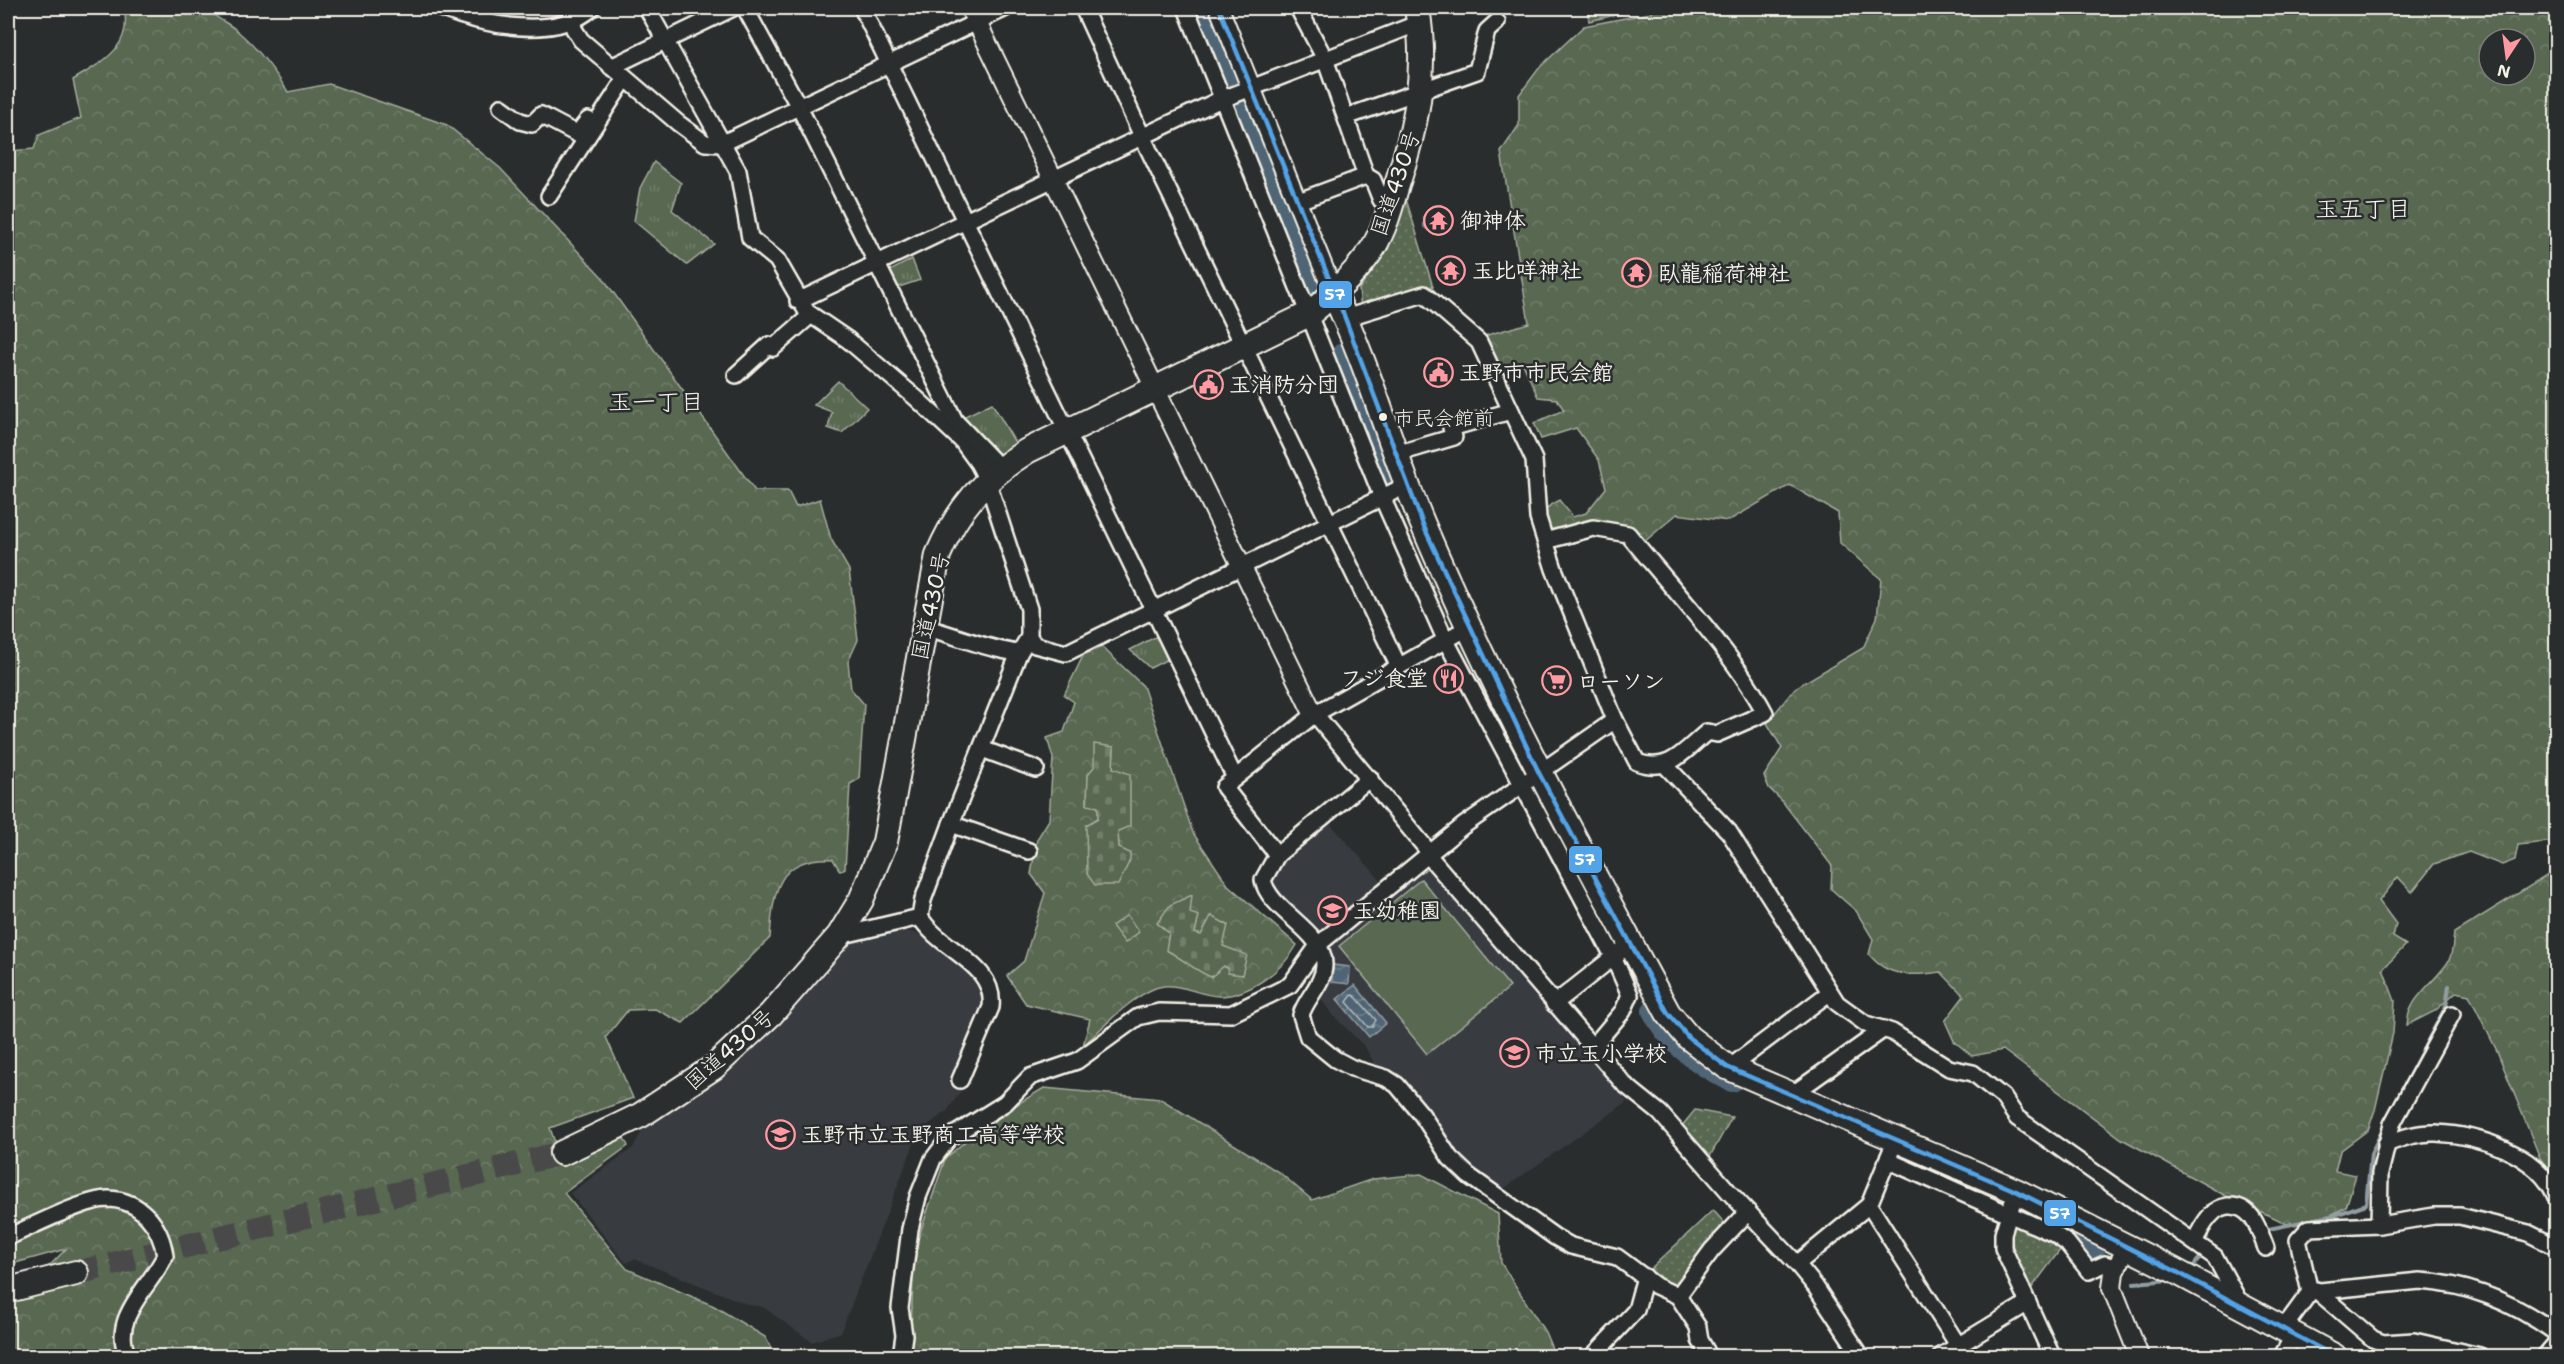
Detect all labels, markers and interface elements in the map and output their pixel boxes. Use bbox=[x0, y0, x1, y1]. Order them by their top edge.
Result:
north arrow bbox=[2477, 27, 2537, 87]
text: N bbox=[2495, 59, 2512, 83]
street label: 国道430号 bbox=[1364, 126, 1427, 240]
district label: 玉五丁目 bbox=[2315, 193, 2411, 225]
temple icon: 御神体 bbox=[1423, 204, 1455, 236]
place label: 御神体 bbox=[1460, 206, 1526, 235]
temple icon: 玉比咩神社 bbox=[1435, 254, 1467, 286]
place label: 玉比咩神社 bbox=[1472, 256, 1582, 285]
temple icon: 臥龍稲荷神社 bbox=[1621, 257, 1653, 289]
place label: 臥龍稲荷神社 bbox=[1658, 259, 1790, 288]
line badge: 57 bbox=[1318, 280, 1353, 309]
text: 57 bbox=[1325, 284, 1345, 305]
public building icon: 玉野市市民会館 bbox=[1422, 356, 1454, 388]
place label: 玉野市市民会館 bbox=[1459, 358, 1613, 387]
public building icon: 玉消防分団 bbox=[1192, 368, 1224, 400]
place label: 玉消防分団 bbox=[1229, 370, 1339, 399]
district label: 玉一丁目 bbox=[608, 386, 704, 418]
place label: 市民会館前 bbox=[1394, 405, 1494, 431]
marker: 市民会館前 bbox=[1377, 411, 1389, 423]
street label: 国道430号 bbox=[905, 549, 956, 663]
restaurant icon: フジ食堂 bbox=[1433, 662, 1465, 694]
place label: フジ食堂 bbox=[1340, 664, 1428, 693]
supermarket icon: ローソン bbox=[1540, 665, 1572, 697]
place label: ローソン bbox=[1577, 667, 1665, 696]
line badge: 57 bbox=[1568, 845, 1603, 874]
text: 57 bbox=[1575, 849, 1595, 870]
school or university icon: 玉幼稚園 bbox=[1316, 894, 1348, 926]
place label: 玉幼稚園 bbox=[1353, 896, 1441, 925]
street label: 国道430号 bbox=[678, 1002, 780, 1097]
school or university icon: 市立玉小学校 bbox=[1498, 1037, 1530, 1069]
place label: 市立玉小学校 bbox=[1535, 1039, 1667, 1068]
school or university icon: 玉野市立玉野商工高等学校 bbox=[764, 1118, 796, 1150]
place label: 玉野市立玉野商工高等学校 bbox=[801, 1120, 1065, 1149]
line badge: 57 bbox=[2043, 1199, 2077, 1227]
text: 57 bbox=[2050, 1203, 2070, 1224]

